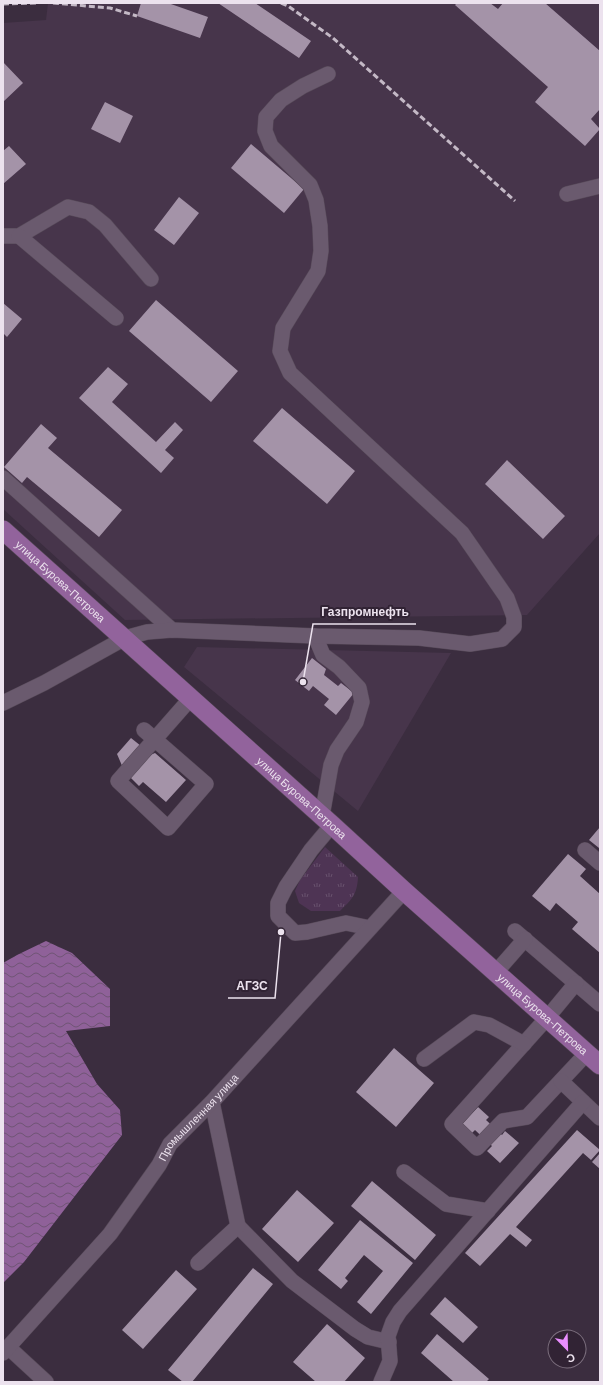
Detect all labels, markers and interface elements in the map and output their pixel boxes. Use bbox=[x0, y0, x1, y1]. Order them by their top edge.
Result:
street label: улица Бурова-Петрова bbox=[13, 537, 109, 625]
callout: Газпромнефть bbox=[313, 600, 416, 624]
text: Газпромнефть bbox=[321, 604, 409, 619]
street label: улица Бурова-Петрова bbox=[254, 754, 350, 842]
street label: улица Бурова-Петрова bbox=[495, 970, 591, 1058]
callout: АГЗС bbox=[228, 974, 275, 998]
text: АГЗС bbox=[236, 978, 268, 992]
street label: Промышленная улица bbox=[155, 1070, 241, 1163]
north arrow bbox=[547, 1329, 587, 1369]
text: С bbox=[565, 1351, 577, 1366]

